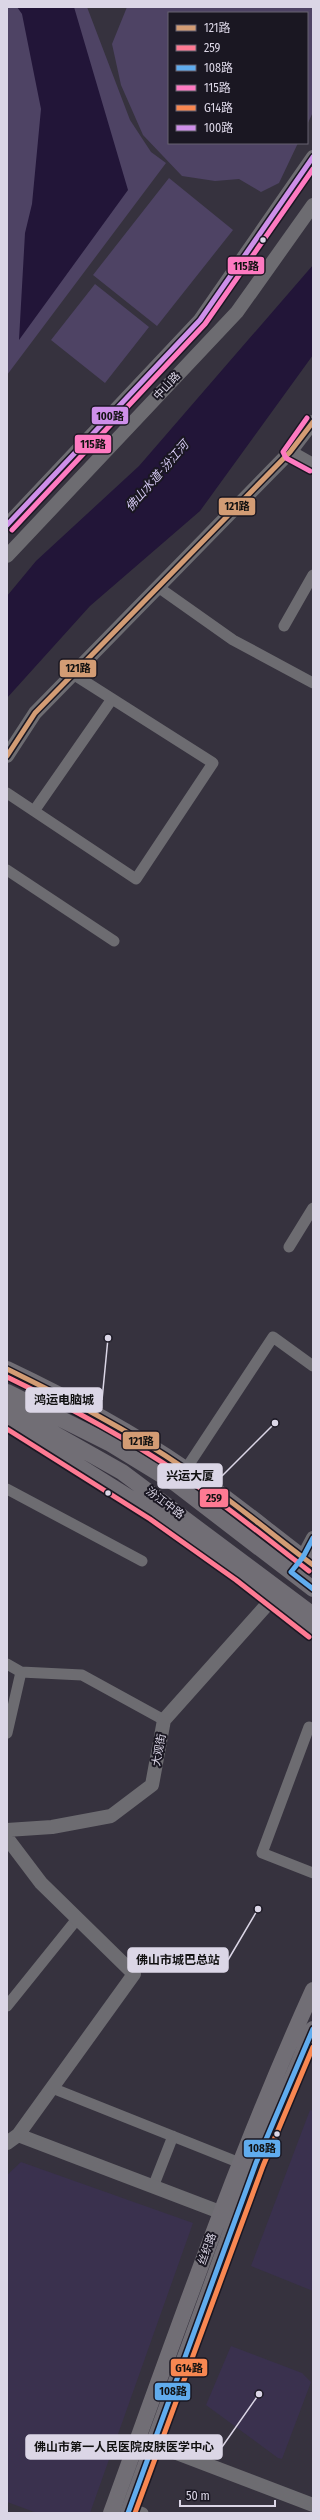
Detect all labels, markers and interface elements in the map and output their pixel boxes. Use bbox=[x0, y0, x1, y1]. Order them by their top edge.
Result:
legend bbox=[168, 12, 308, 144]
text: 121路 bbox=[204, 21, 230, 35]
text: 259 bbox=[204, 41, 221, 55]
text: 108路 bbox=[204, 61, 233, 75]
text: 115路 bbox=[204, 81, 231, 95]
text: G14路 bbox=[204, 101, 233, 115]
text: 100路 bbox=[204, 121, 233, 135]
unlabelled marker bbox=[258, 235, 268, 245]
line badge: 115路 bbox=[227, 256, 265, 275]
text: 115路 bbox=[233, 260, 260, 273]
street label: 中山路 bbox=[151, 369, 183, 403]
line badge: 100路 bbox=[91, 406, 129, 425]
text: 100路 bbox=[96, 410, 125, 423]
line badge: 115路 bbox=[74, 434, 112, 454]
water label: 佛山水道-汾江河 bbox=[123, 437, 193, 514]
text: 115路 bbox=[80, 438, 107, 451]
line badge: 121路 bbox=[218, 497, 256, 516]
text: 121路 bbox=[224, 500, 251, 513]
line badge: 121路 bbox=[59, 659, 97, 678]
text: 121路 bbox=[65, 662, 92, 675]
callout: 鸿运电脑城 bbox=[26, 1388, 102, 1412]
text: 鸿运电脑城 bbox=[34, 1393, 94, 1407]
line badge: 121路 bbox=[122, 1431, 160, 1450]
text: 121路 bbox=[128, 1435, 155, 1448]
callout: 兴运大厦 bbox=[158, 1464, 222, 1488]
text: 兴运大厦 bbox=[166, 1469, 214, 1483]
street label: 汾江中路 bbox=[144, 1485, 186, 1521]
unlabelled marker bbox=[103, 1488, 113, 1498]
line badge: 259 bbox=[199, 1488, 229, 1508]
text: 259 bbox=[205, 1492, 222, 1505]
street label: 大观街 bbox=[150, 1733, 168, 1767]
callout: 佛山市城巴总站 bbox=[128, 1948, 228, 1972]
text: 佛山市城巴总站 bbox=[136, 1953, 220, 1967]
unlabelled marker bbox=[272, 2129, 282, 2139]
line badge: 108路 bbox=[243, 2139, 281, 2158]
text: 108路 bbox=[248, 2142, 277, 2155]
street label: 丝织路 bbox=[195, 2231, 219, 2267]
line badge: G14路 bbox=[170, 2358, 208, 2377]
text: G14路 bbox=[175, 2362, 204, 2375]
line badge: 108路 bbox=[154, 2382, 191, 2401]
text: 108路 bbox=[159, 2385, 188, 2398]
callout: 佛山市第一人民医院皮肤医学中心 bbox=[26, 2435, 222, 2459]
text: 佛山市第一人民医院皮肤医学中心 bbox=[34, 2440, 214, 2454]
scale bar bbox=[180, 2482, 275, 2508]
text: 50 m bbox=[186, 2489, 210, 2503]

